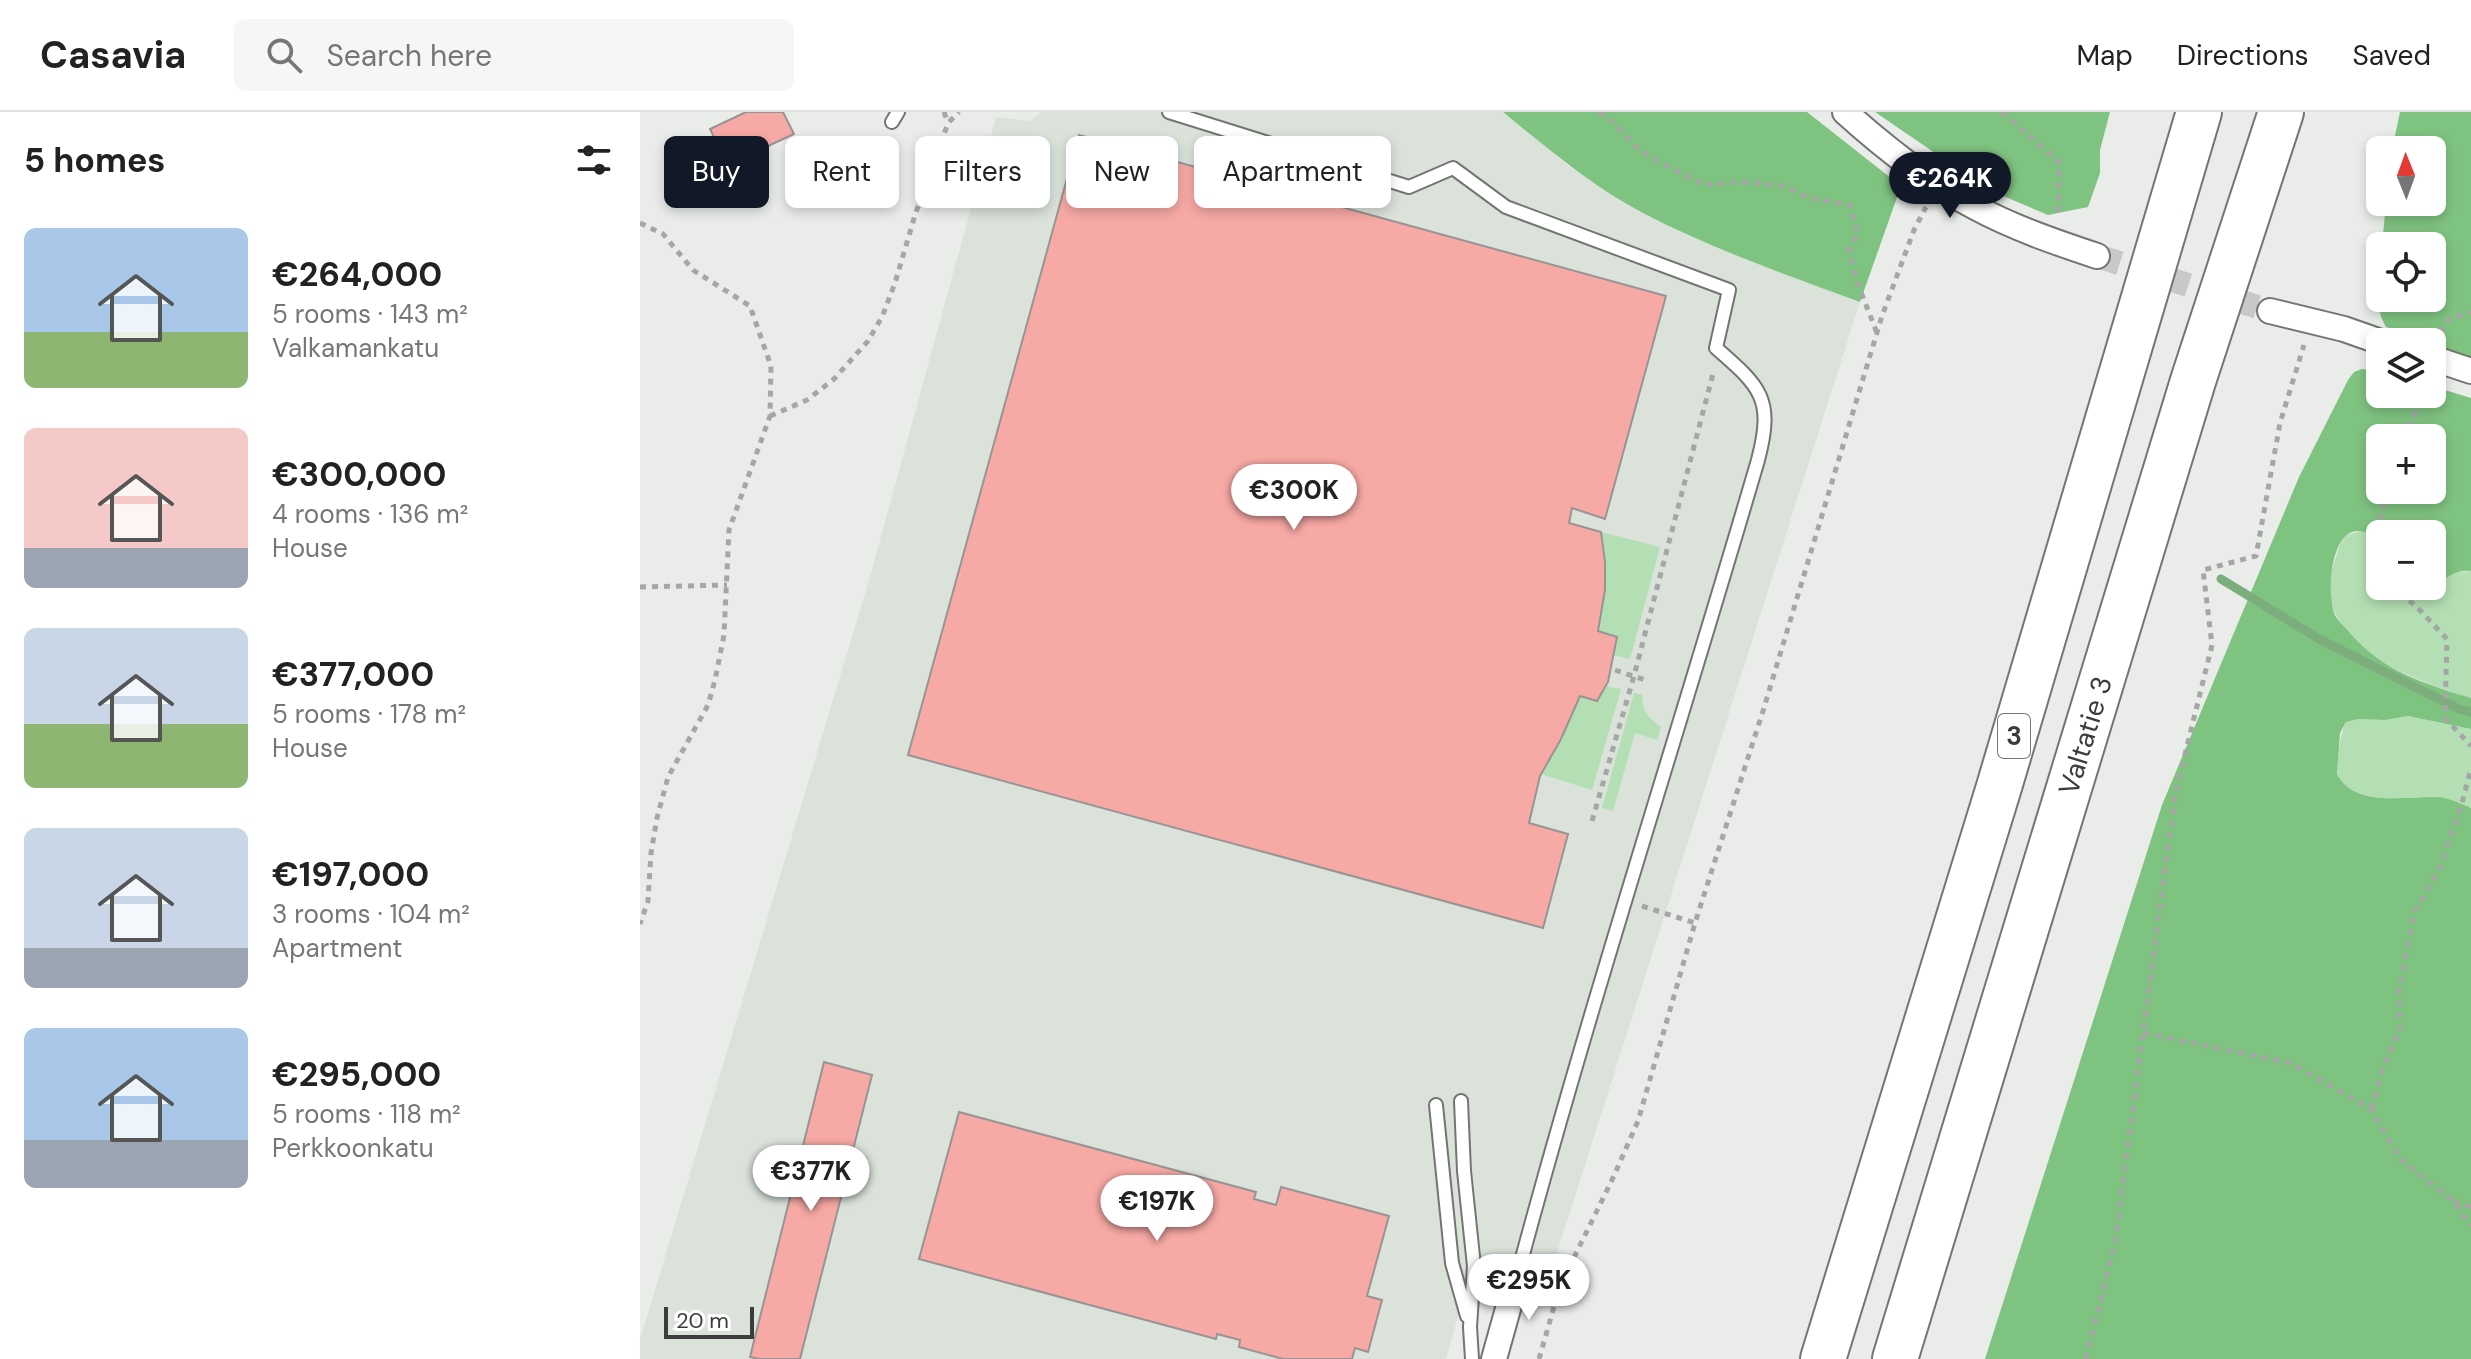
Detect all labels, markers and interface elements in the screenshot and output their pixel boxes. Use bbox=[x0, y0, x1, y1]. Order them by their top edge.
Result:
search box bbox=[234, 19, 794, 91]
text: Casavia bbox=[40, 30, 186, 80]
icon: search bbox=[262, 33, 306, 77]
text: Search here bbox=[326, 36, 492, 75]
text: Map bbox=[2076, 37, 2133, 74]
text: Directions bbox=[2177, 37, 2309, 74]
text: Saved bbox=[2353, 37, 2431, 74]
chip: Buy bbox=[664, 136, 769, 208]
chip: Rent bbox=[785, 136, 899, 208]
chip: Filters bbox=[915, 136, 1050, 208]
chip: New bbox=[1066, 136, 1178, 208]
chip: Apartment bbox=[1194, 136, 1391, 208]
north arrow bbox=[2366, 136, 2446, 216]
map controls bbox=[2366, 136, 2446, 600]
text: 5 homes bbox=[24, 138, 165, 183]
icon: filters bbox=[572, 138, 616, 182]
pin: €264K bbox=[1894, 152, 2006, 220]
text: €264K bbox=[1907, 161, 1993, 195]
button: locate bbox=[2366, 232, 2446, 312]
text: €264,000 bbox=[272, 252, 442, 297]
icon: home bbox=[88, 260, 184, 356]
text: 5 rooms · 143 m² bbox=[272, 297, 468, 331]
button: layers bbox=[2366, 328, 2446, 408]
text: Valkamankatu bbox=[272, 331, 439, 365]
button: + bbox=[2366, 424, 2446, 504]
text: €300,000 bbox=[272, 452, 446, 497]
icon: home bbox=[88, 460, 184, 556]
pin: €300K bbox=[1238, 464, 1350, 532]
text: €300K bbox=[1249, 473, 1339, 507]
text: 4 rooms · 136 m² bbox=[272, 497, 468, 531]
button: − bbox=[2366, 520, 2446, 600]
text: House bbox=[272, 531, 348, 565]
text: €377,000 bbox=[272, 652, 434, 697]
icon: home bbox=[88, 660, 184, 756]
street label: Valtatie 3 bbox=[2050, 672, 2121, 799]
text: 5 rooms · 178 m² bbox=[272, 697, 466, 731]
road number: 3 bbox=[1998, 714, 2030, 758]
text: House bbox=[272, 731, 348, 765]
text: €197,000 bbox=[272, 852, 429, 897]
icon: home bbox=[88, 860, 184, 956]
text: 3 rooms · 104 m² bbox=[272, 897, 470, 931]
text: Apartment bbox=[272, 931, 403, 965]
text: €295,000 bbox=[272, 1052, 441, 1097]
icon: home bbox=[88, 1060, 184, 1156]
text: 5 rooms · 118 m² bbox=[272, 1097, 461, 1131]
text: Perkkoonkatu bbox=[272, 1131, 434, 1165]
pin: €377K bbox=[755, 1145, 867, 1213]
text: €377K bbox=[771, 1154, 851, 1188]
pin: €197K bbox=[1101, 1175, 1213, 1243]
text: €197K bbox=[1118, 1184, 1196, 1218]
pin: €295K bbox=[1473, 1254, 1585, 1322]
text: €295K bbox=[1486, 1263, 1572, 1297]
scale bar bbox=[664, 1303, 754, 1339]
text: 20 m bbox=[676, 1306, 729, 1335]

